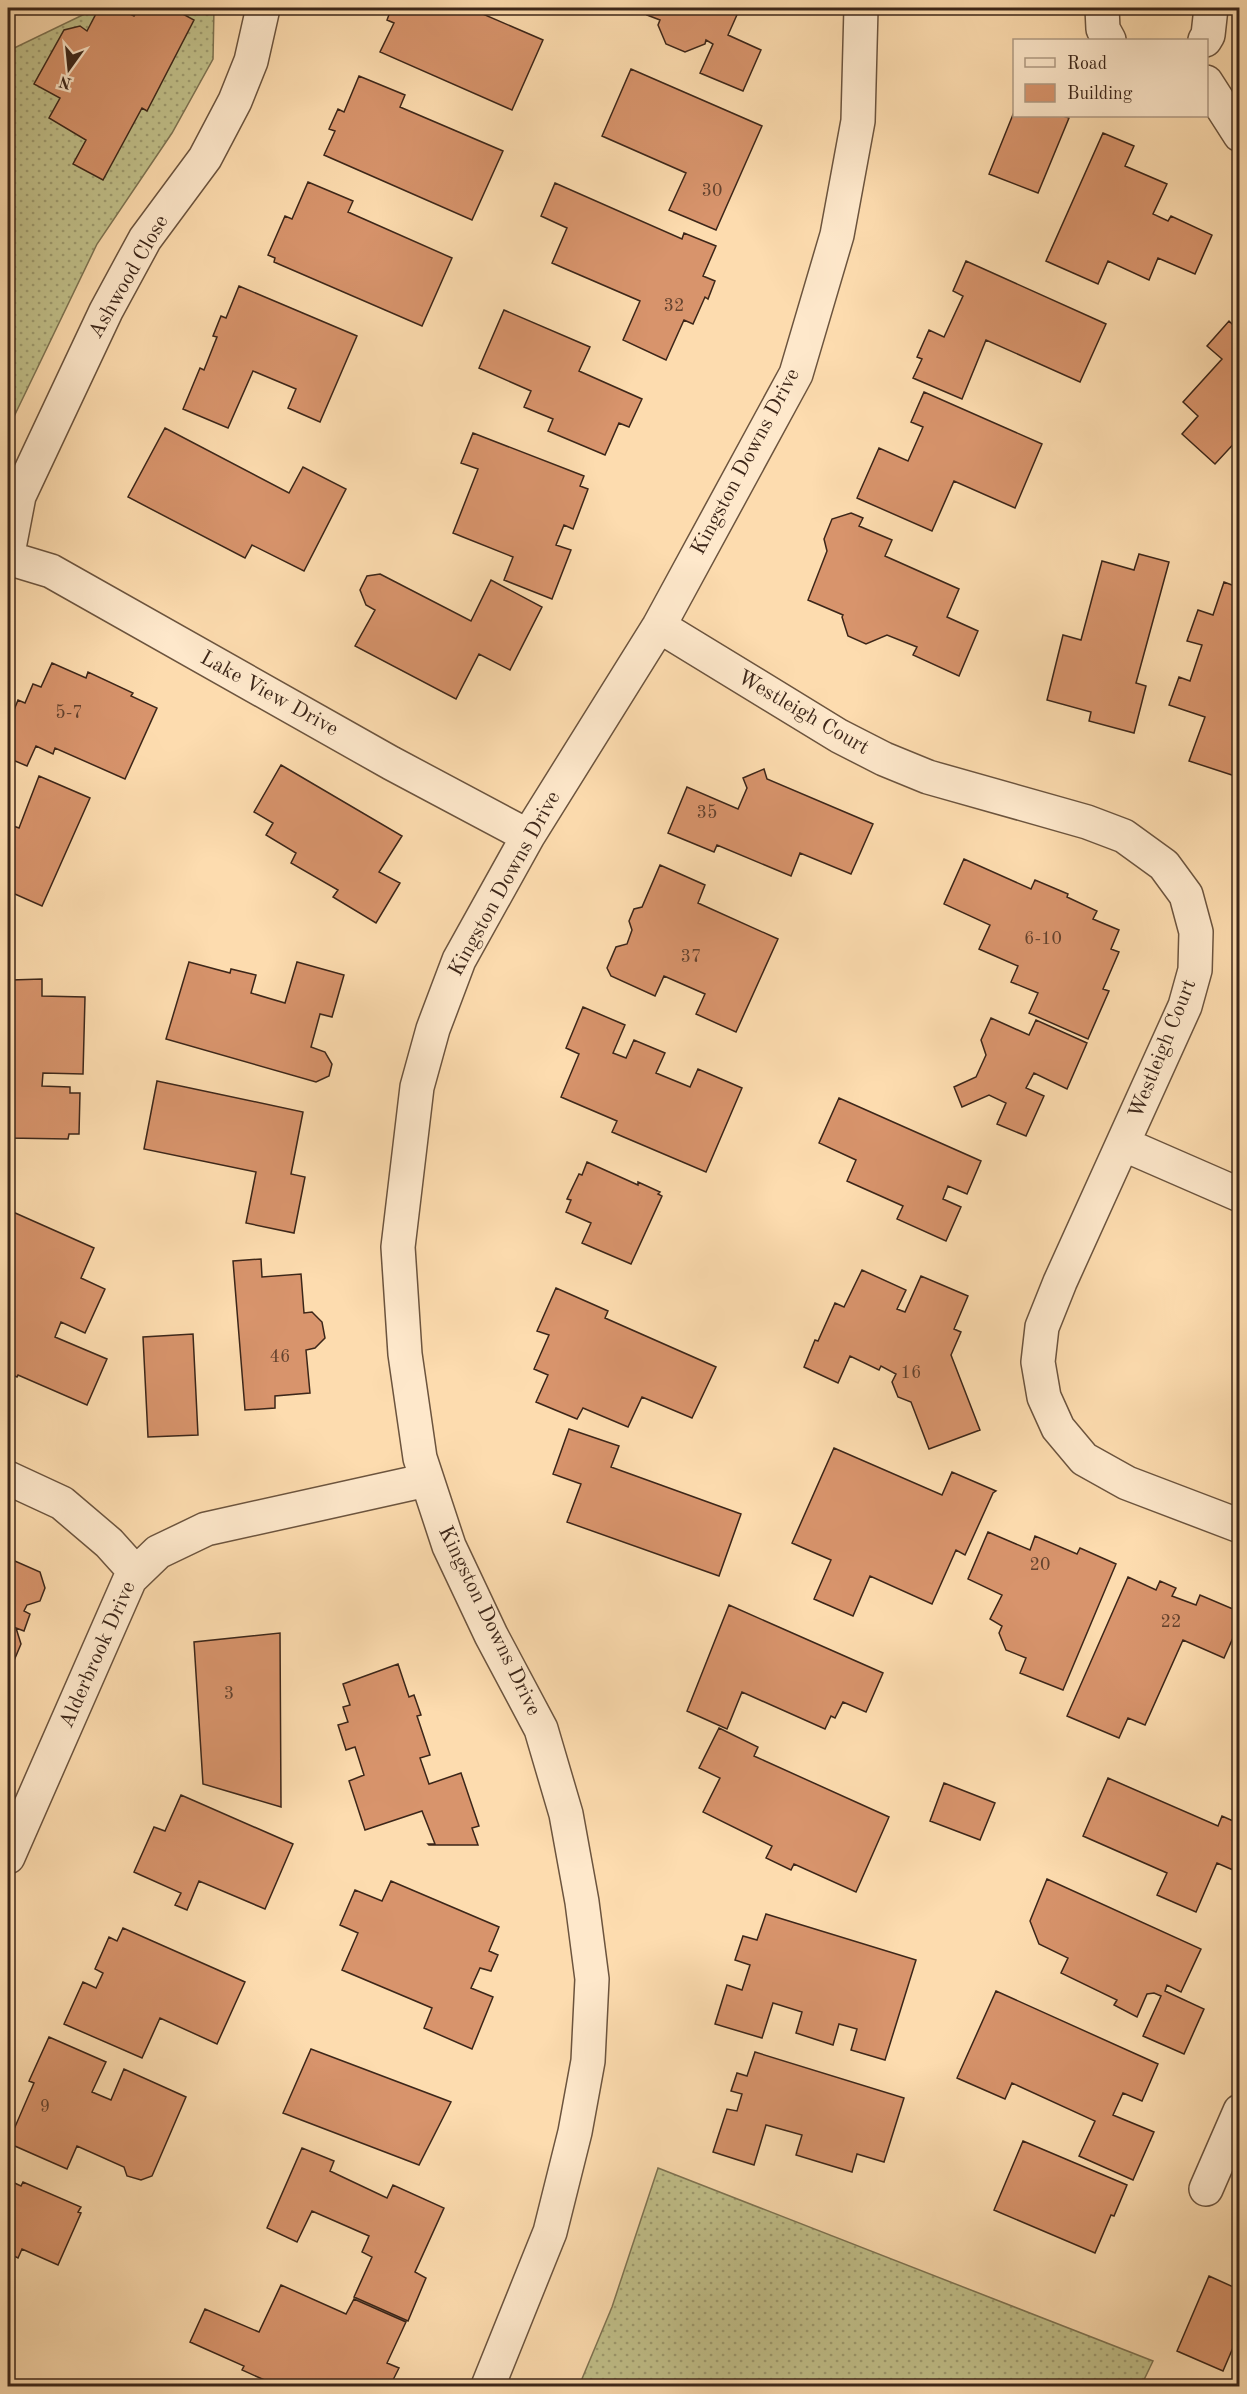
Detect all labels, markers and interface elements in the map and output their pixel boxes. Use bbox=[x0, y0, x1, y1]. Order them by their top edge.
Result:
north arrow bbox=[39, 39, 99, 99]
legend bbox=[1013, 39, 1208, 117]
text: Road bbox=[1067, 55, 1107, 73]
text: N bbox=[57, 72, 74, 91]
text: Building bbox=[1067, 85, 1133, 103]
house number: 30 bbox=[702, 182, 722, 200]
street label: Ashwood Close bbox=[85, 212, 173, 342]
house number: 32 bbox=[664, 297, 684, 315]
street label: Kingston Downs Drive bbox=[688, 365, 804, 559]
street label: Lake View Drive bbox=[197, 647, 341, 741]
street label: Westleigh Court bbox=[734, 667, 872, 759]
house number: 5-7 bbox=[55, 704, 83, 722]
street label: Kingston Downs Drive bbox=[445, 788, 565, 980]
house number: 35 bbox=[697, 804, 717, 822]
house number: 6-10 bbox=[1024, 930, 1062, 948]
house number: 37 bbox=[681, 948, 701, 966]
street label: Westleigh Court bbox=[1126, 977, 1200, 1121]
house number: 46 bbox=[270, 1348, 290, 1366]
house number: 16 bbox=[901, 1364, 921, 1382]
street label: Kingston Downs Drive bbox=[434, 1523, 544, 1719]
house number: 20 bbox=[1030, 1556, 1050, 1574]
street label: Alderbrook Drive bbox=[56, 1578, 140, 1732]
house number: 22 bbox=[1161, 1613, 1181, 1631]
house number: 3 bbox=[224, 1685, 234, 1703]
house number: 9 bbox=[40, 2098, 50, 2116]

